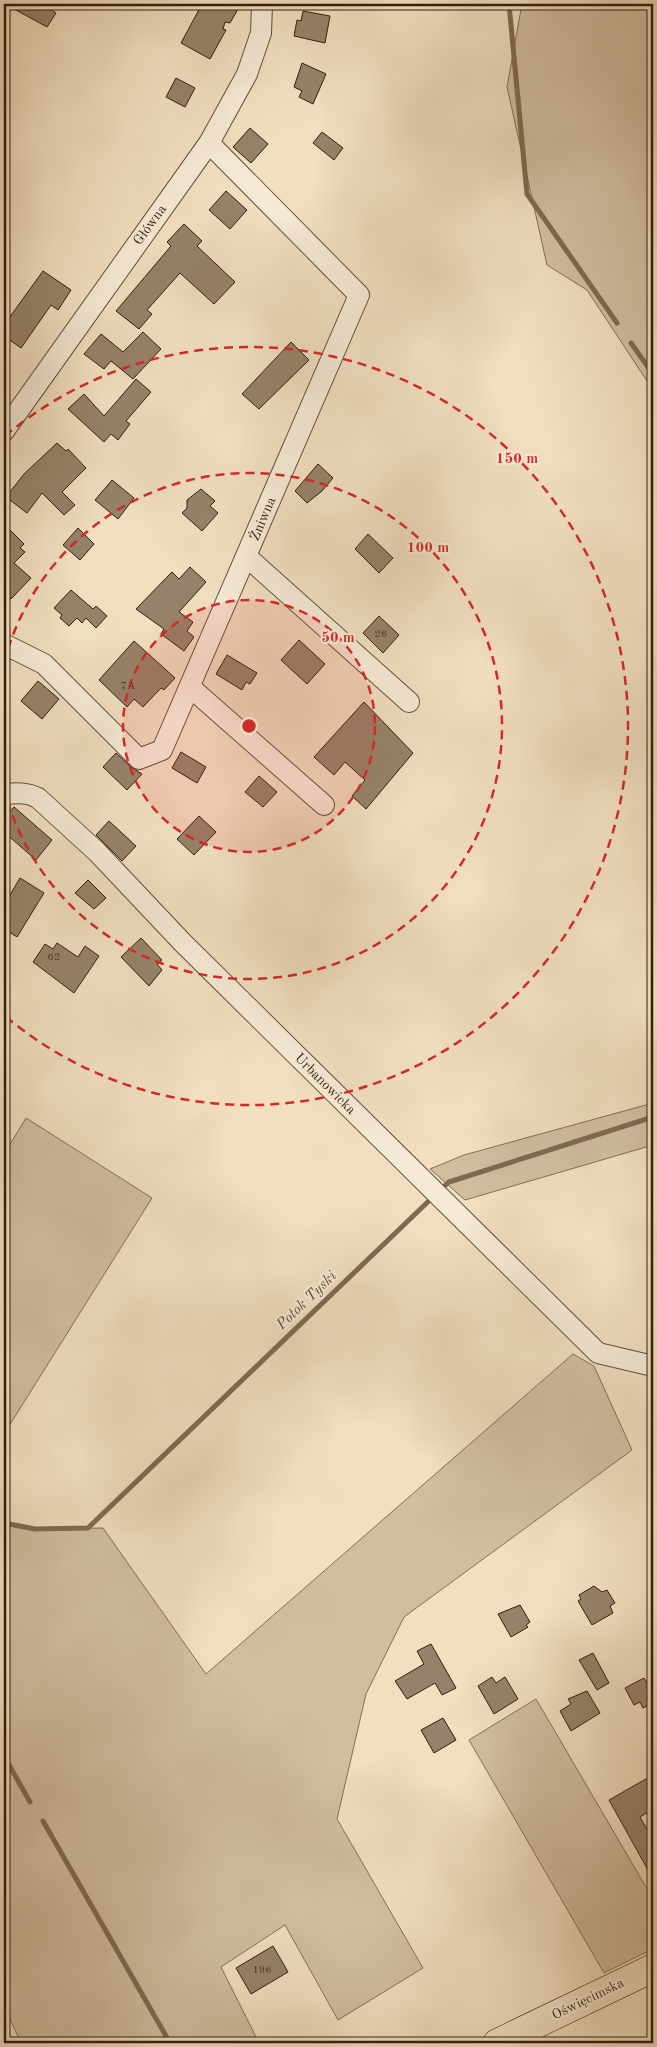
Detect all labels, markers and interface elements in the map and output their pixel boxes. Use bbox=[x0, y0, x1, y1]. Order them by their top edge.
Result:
street label: Główna bbox=[131, 202, 169, 248]
text: 150 m bbox=[496, 452, 538, 467]
street label: Żniwna bbox=[245, 494, 278, 543]
text: 100 m bbox=[407, 541, 449, 556]
house number: 26 bbox=[375, 629, 387, 640]
text: 50 m bbox=[321, 631, 355, 646]
house number: 7A bbox=[121, 681, 136, 692]
centre of rings bbox=[240, 717, 258, 735]
house number: 62 bbox=[48, 952, 60, 963]
street label: Urbanowicka bbox=[292, 1051, 358, 1117]
water label: Potok Tyski bbox=[273, 1269, 340, 1334]
house number: 196 bbox=[252, 1965, 272, 1976]
street label: Oświęcimska bbox=[550, 1976, 626, 2022]

